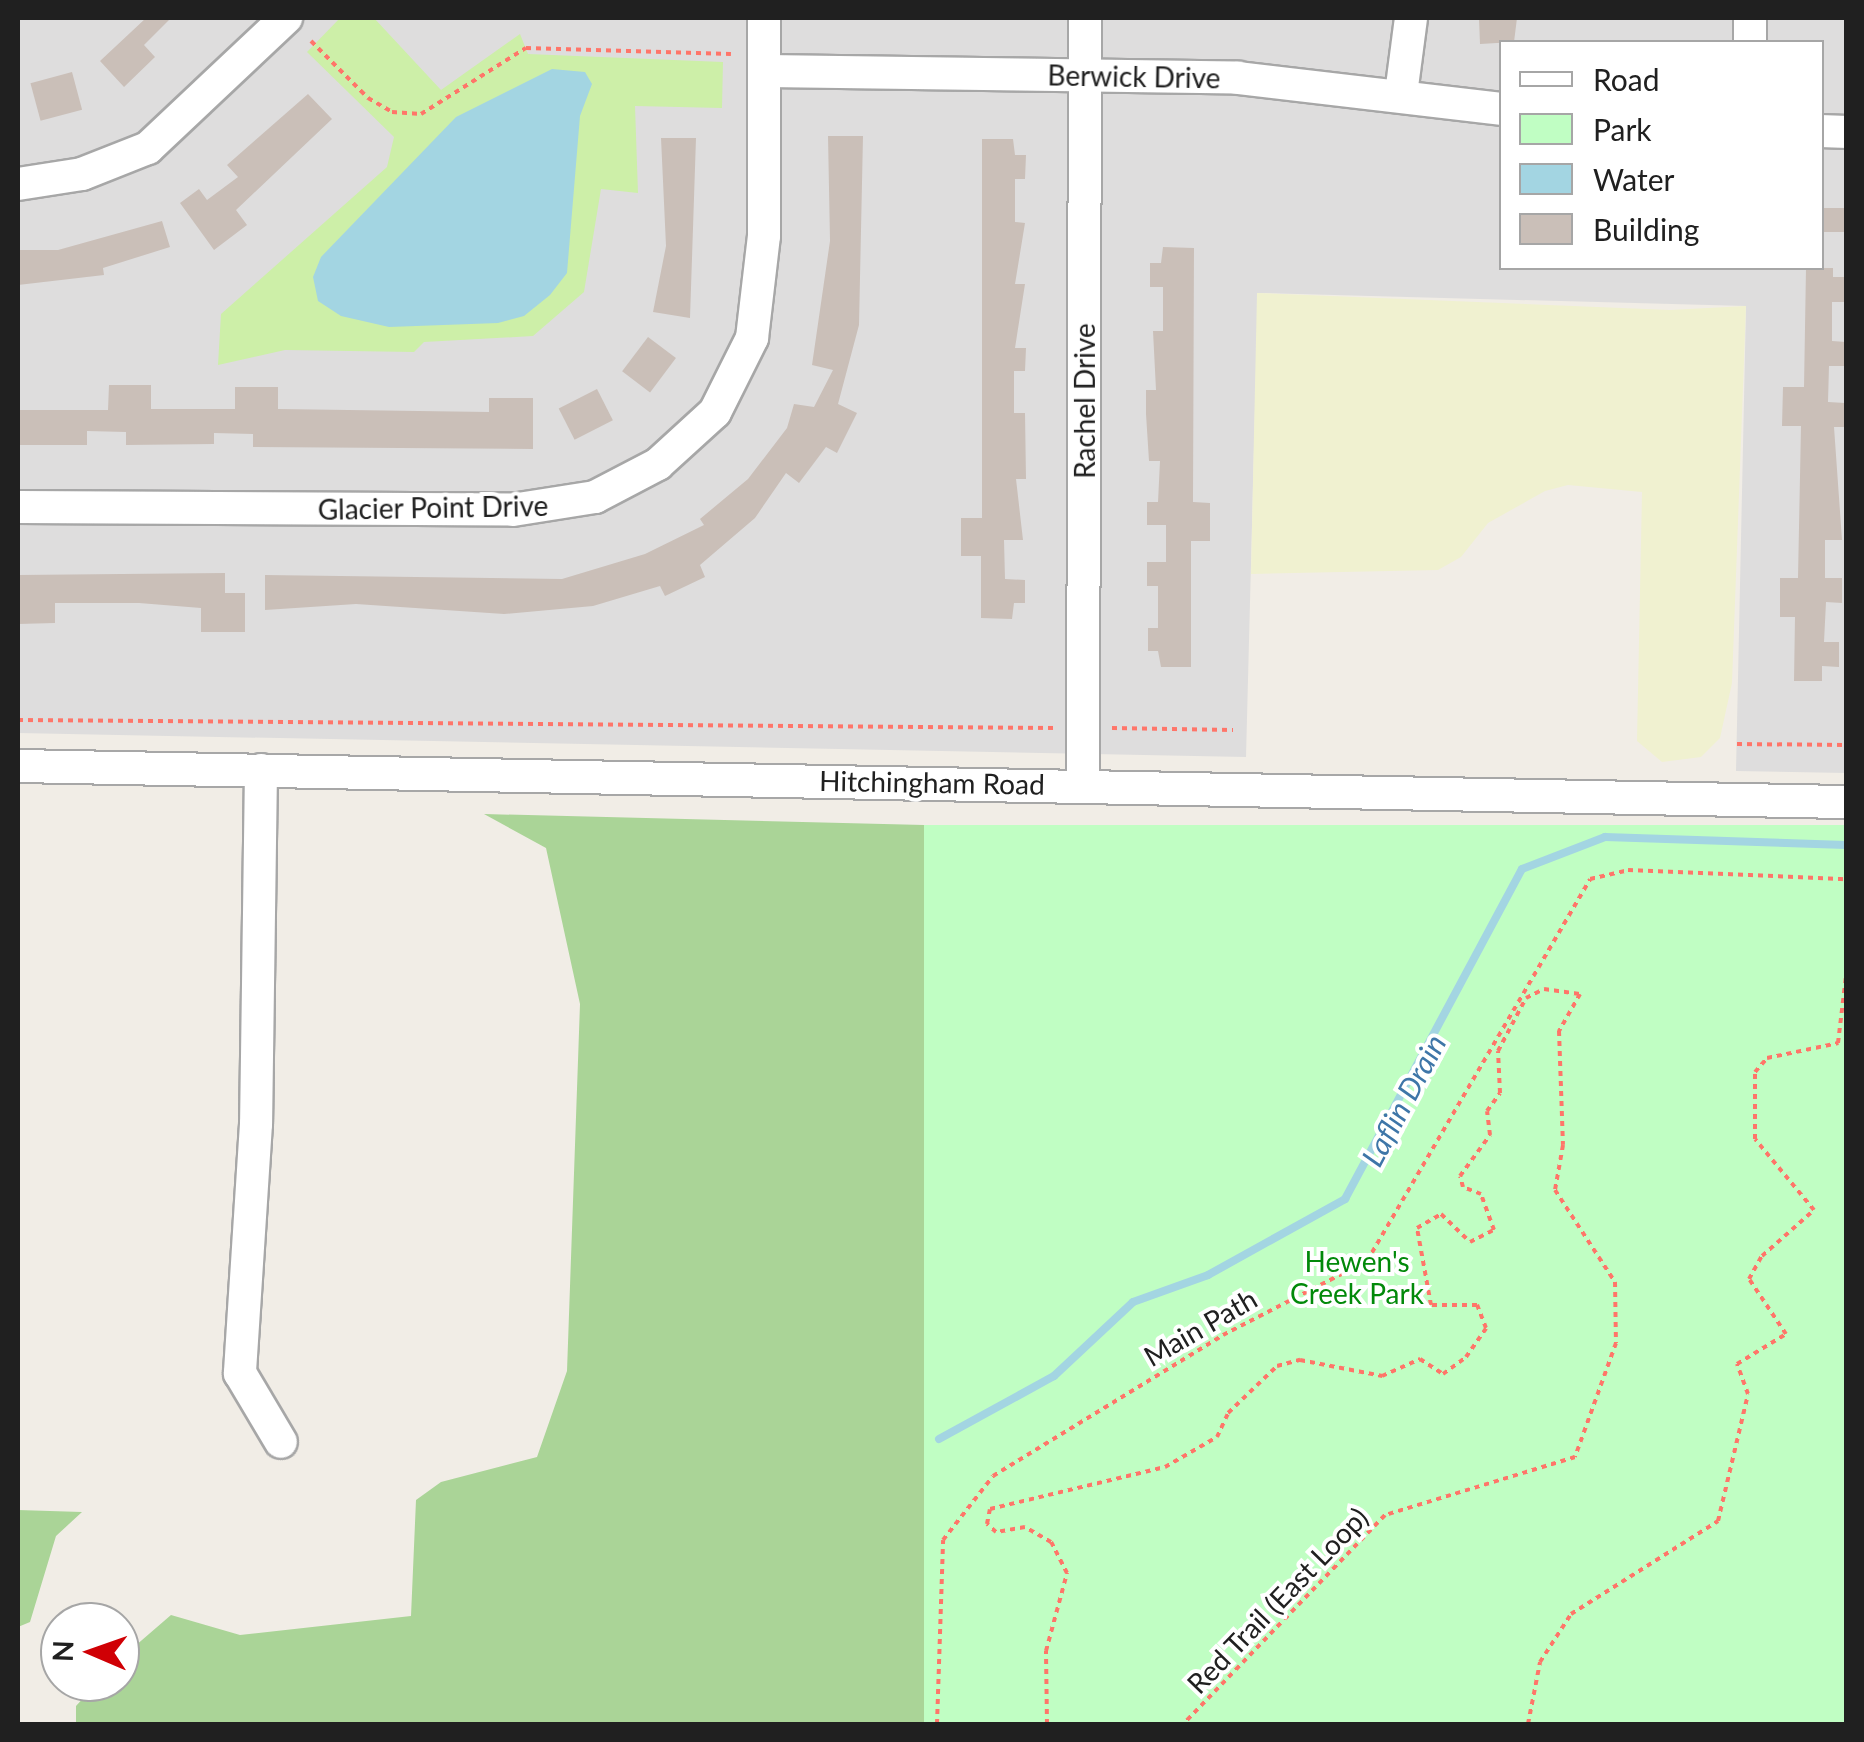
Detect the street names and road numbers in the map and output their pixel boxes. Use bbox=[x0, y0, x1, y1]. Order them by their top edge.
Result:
street label: Berwick Drive bbox=[1047, 58, 1221, 94]
street label: Rachel Drive bbox=[1067, 323, 1101, 479]
street label: Glacier Point Drive bbox=[317, 488, 549, 526]
street label: Hitchingham Road bbox=[819, 763, 1045, 801]
street label: Main Path bbox=[1138, 1281, 1262, 1373]
street label: Red Trail (East Loop) bbox=[1179, 1500, 1375, 1700]

